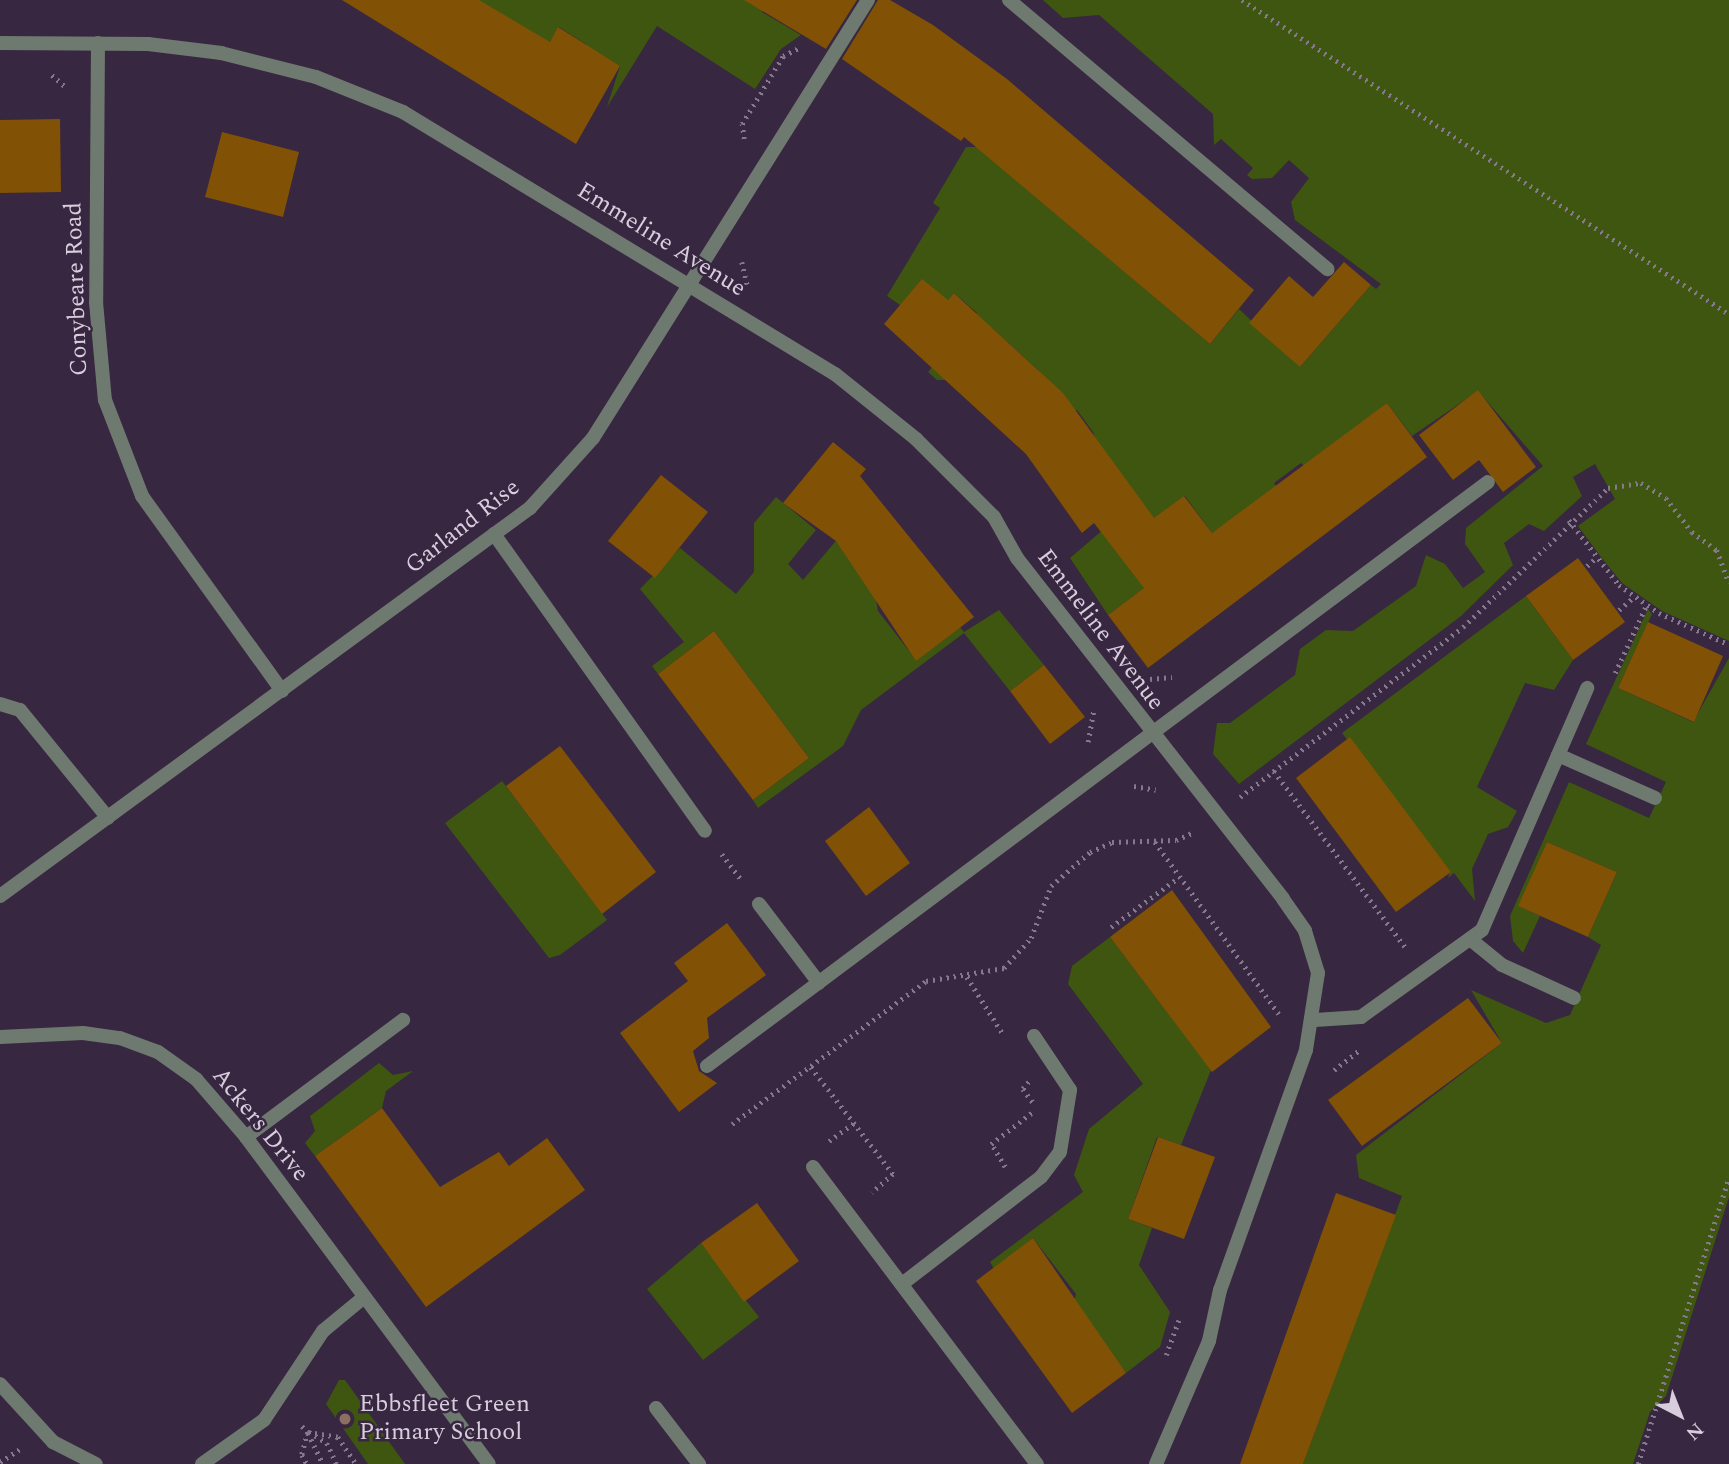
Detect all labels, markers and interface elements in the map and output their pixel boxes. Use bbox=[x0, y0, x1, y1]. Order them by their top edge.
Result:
street label: Emmeline Avenue bbox=[571, 176, 751, 304]
street label: Conybeare Road bbox=[60, 202, 94, 376]
street label: Garland Rise bbox=[400, 473, 526, 581]
street label: Emmeline Avenue bbox=[1030, 544, 1170, 716]
street label: Ackers Drive bbox=[205, 1062, 315, 1188]
north arrow bbox=[1645, 1380, 1715, 1450]
place label: Ebbsfleet Green Primary School bbox=[359, 1391, 530, 1447]
marker: Ebbsfleet Green Primary School bbox=[337, 1411, 353, 1427]
text: N bbox=[1679, 1415, 1710, 1447]

